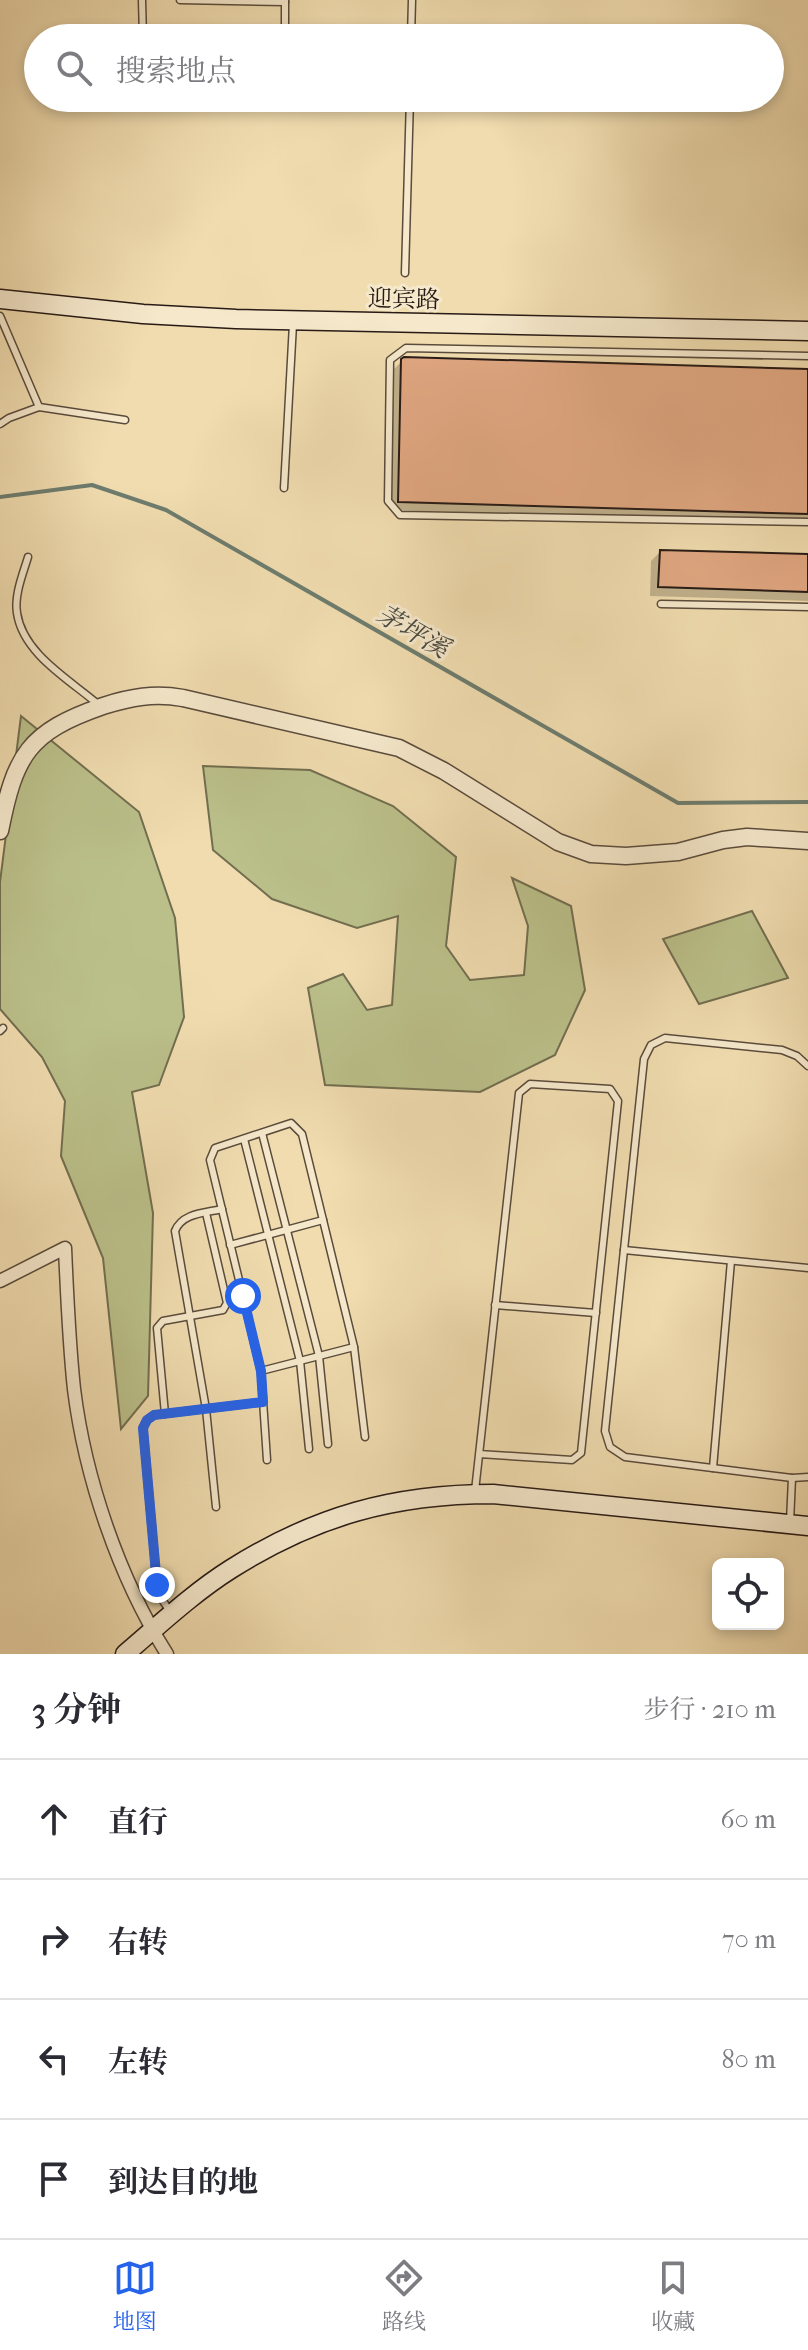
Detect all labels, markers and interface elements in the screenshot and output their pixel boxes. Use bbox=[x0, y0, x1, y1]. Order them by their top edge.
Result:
search box bbox=[24, 24, 784, 112]
icon: search bbox=[52, 46, 96, 90]
text: 搜索地点 bbox=[116, 54, 236, 89]
street label: 迎宾路 bbox=[368, 284, 440, 314]
water label: 茅坪溪 bbox=[371, 599, 457, 666]
route start bbox=[225, 1278, 261, 1314]
map controls bbox=[712, 1558, 784, 1630]
button: locate bbox=[712, 1558, 784, 1630]
route end bbox=[139, 1567, 175, 1603]
text: 3 分钟 bbox=[32, 1690, 121, 1730]
text: 步行 · 210 m bbox=[644, 1694, 776, 1725]
icon: ahead bbox=[32, 1797, 76, 1841]
text: 60 m bbox=[720, 1804, 776, 1835]
text: 直行 bbox=[108, 1805, 168, 1840]
icon: right bbox=[32, 1917, 76, 1961]
text: 70 m bbox=[722, 1924, 776, 1955]
text: 右转 bbox=[108, 1925, 168, 1960]
icon: left bbox=[32, 2037, 76, 2081]
text: 80 m bbox=[721, 2044, 776, 2075]
text: 左转 bbox=[108, 2045, 168, 2080]
icon: arrive bbox=[32, 2157, 76, 2201]
text: 到达目的地 bbox=[108, 2165, 258, 2200]
tab: 地图 bbox=[113, 2256, 157, 2335]
tab: 路线 bbox=[382, 2256, 426, 2335]
tab: 收藏 bbox=[651, 2256, 695, 2335]

